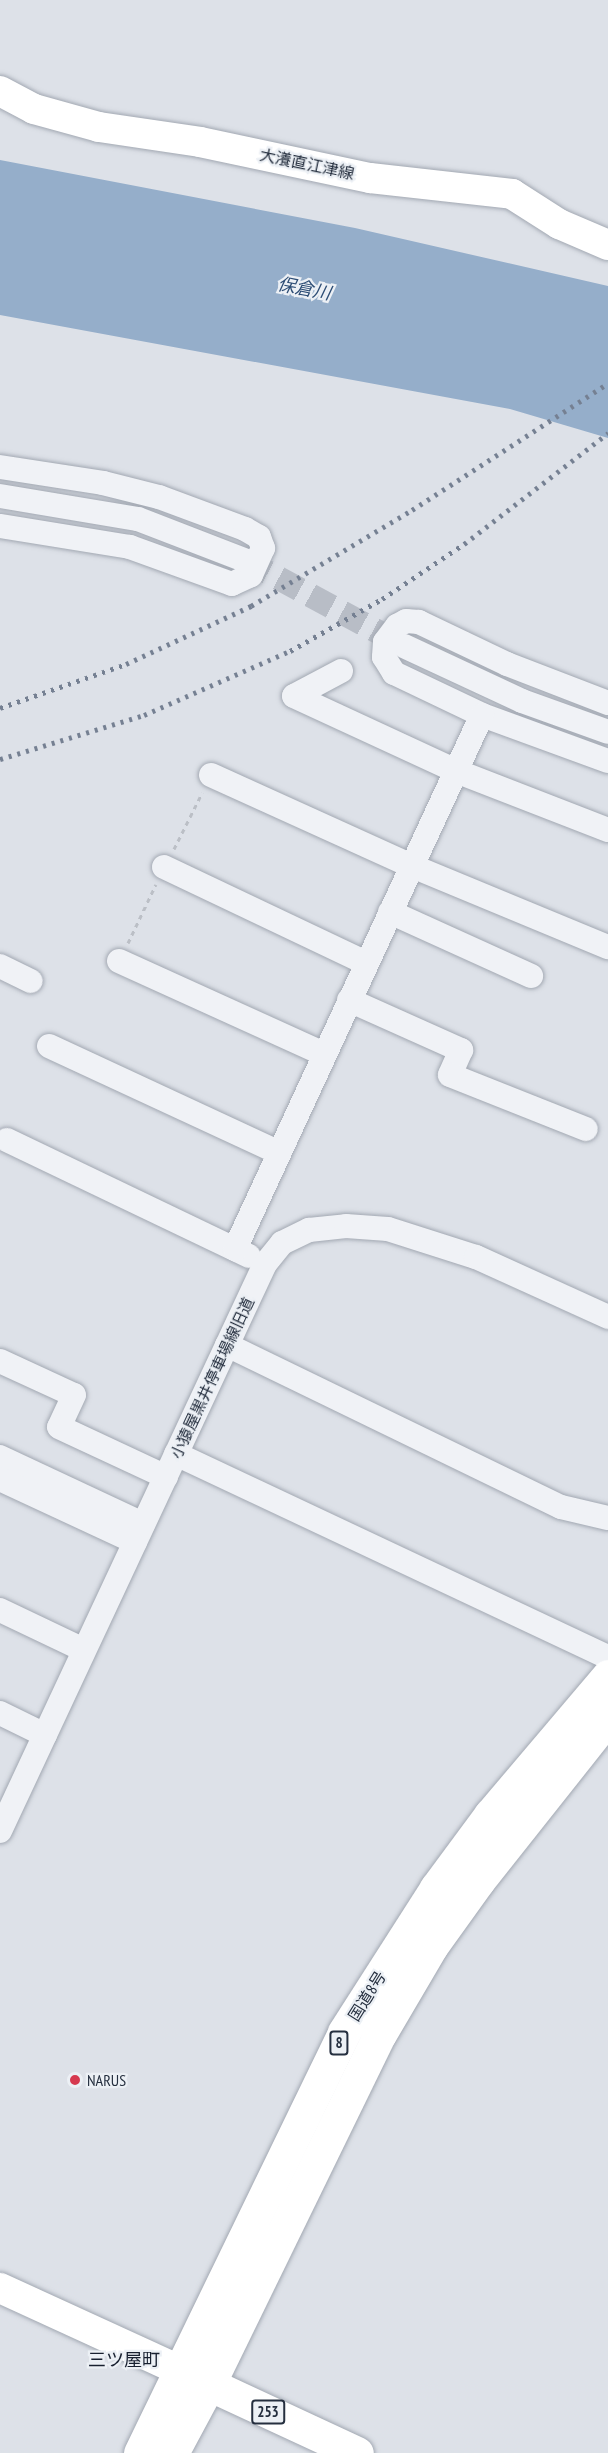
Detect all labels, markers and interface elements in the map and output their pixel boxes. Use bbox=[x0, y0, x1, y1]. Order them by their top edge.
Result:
street label: 大瀁直江津線 bbox=[258, 145, 356, 183]
water label: 保倉川 bbox=[275, 273, 333, 305]
street label: 小猿屋黒井停車場線旧道 bbox=[166, 1294, 258, 1462]
street label: 国道8号 bbox=[344, 1968, 390, 2024]
road number: 8 bbox=[328, 2031, 350, 2055]
place label: NARUS bbox=[87, 2070, 126, 2090]
marker: NARUS bbox=[68, 2073, 82, 2087]
district label: 三ツ屋町 bbox=[88, 2349, 160, 2371]
road number: 253 bbox=[250, 2400, 286, 2424]

